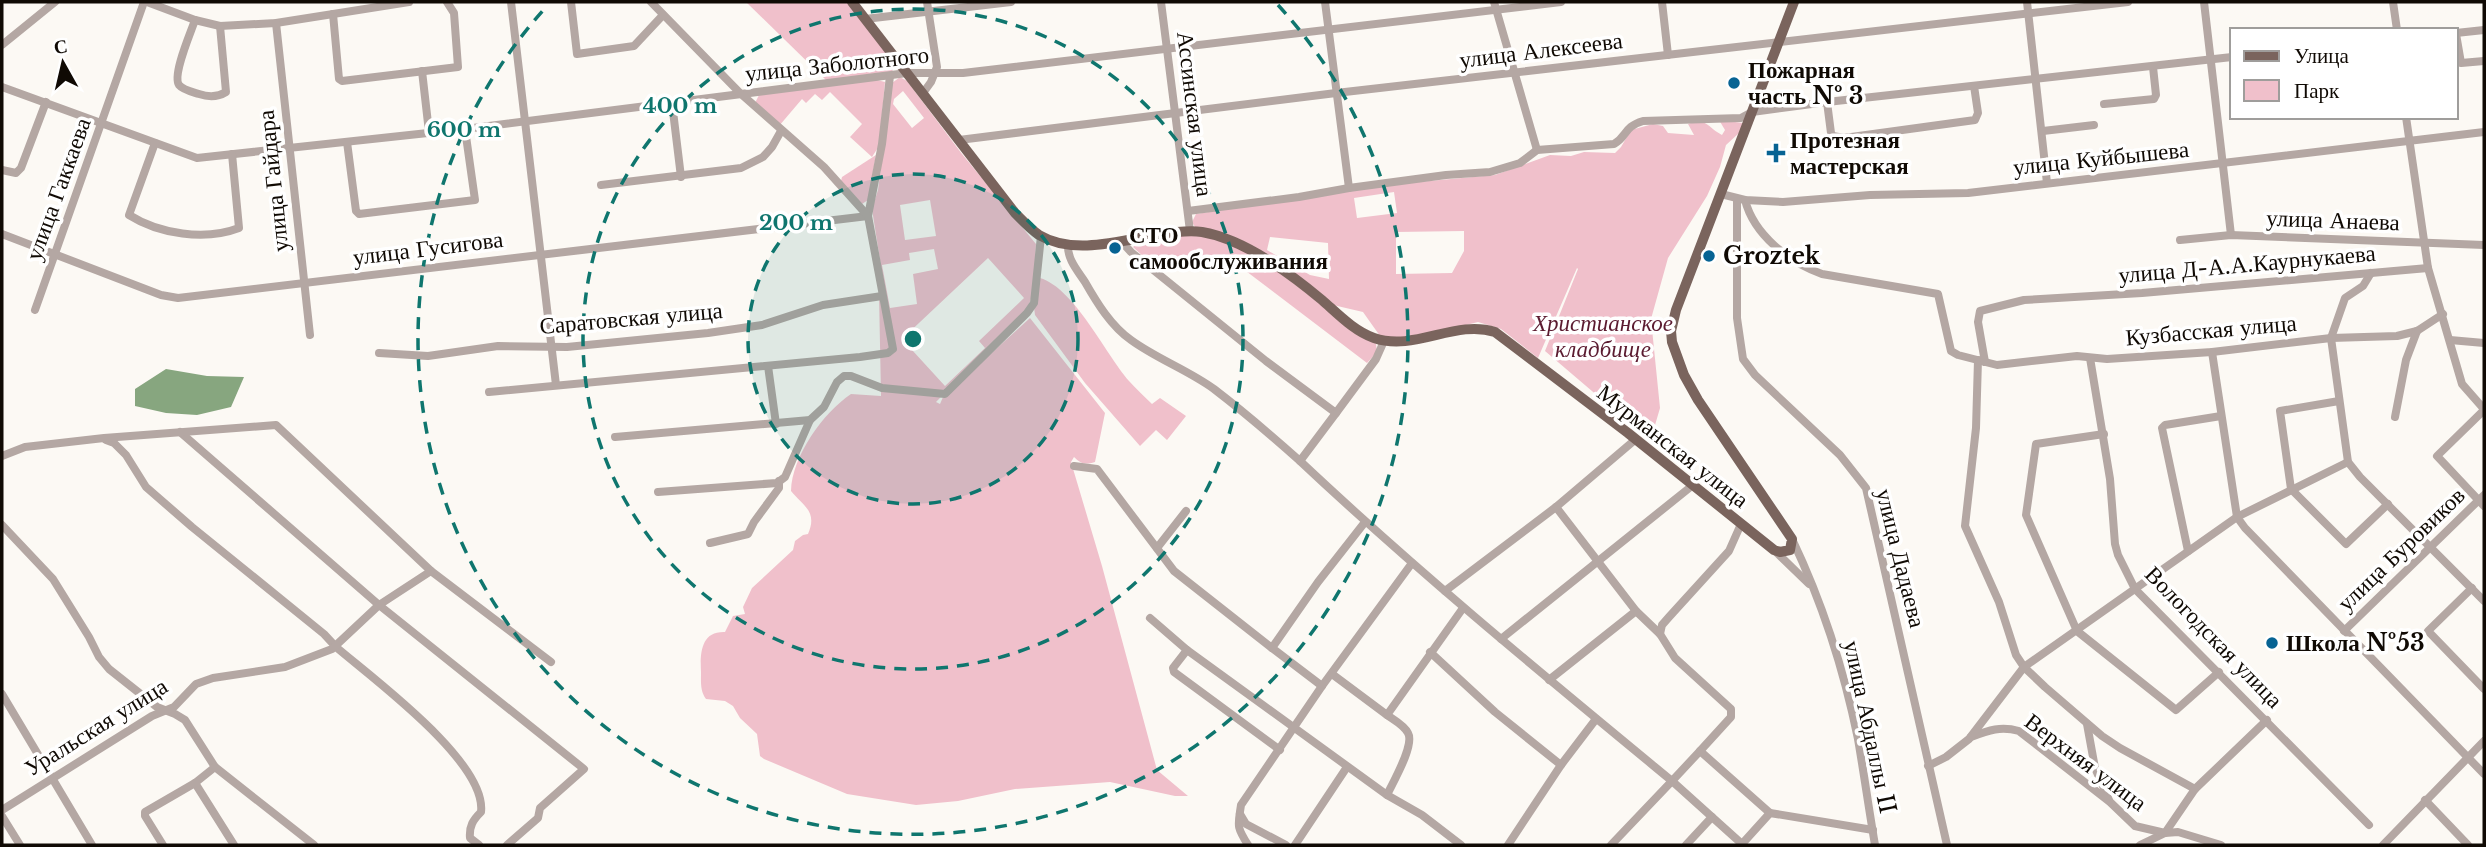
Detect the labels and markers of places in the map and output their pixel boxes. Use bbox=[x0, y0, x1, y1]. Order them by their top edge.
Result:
place label: Пожарная часть № 3 bbox=[1748, 56, 1863, 110]
marker: Пожарная часть № 3 bbox=[1726, 75, 1742, 91]
place label: Протезная мастерская bbox=[1790, 126, 1909, 180]
marker: Протезная мастерская bbox=[1768, 145, 1784, 161]
place label: СТО самообслуживания bbox=[1129, 221, 1328, 275]
marker: СТО самообслуживания bbox=[1107, 240, 1123, 256]
place label: Groztek bbox=[1723, 242, 1821, 270]
marker: Groztek bbox=[1701, 248, 1717, 264]
centre of rings bbox=[901, 327, 925, 351]
place label: Школа №53 bbox=[2286, 629, 2425, 657]
marker: Школа №53 bbox=[2264, 635, 2280, 651]

